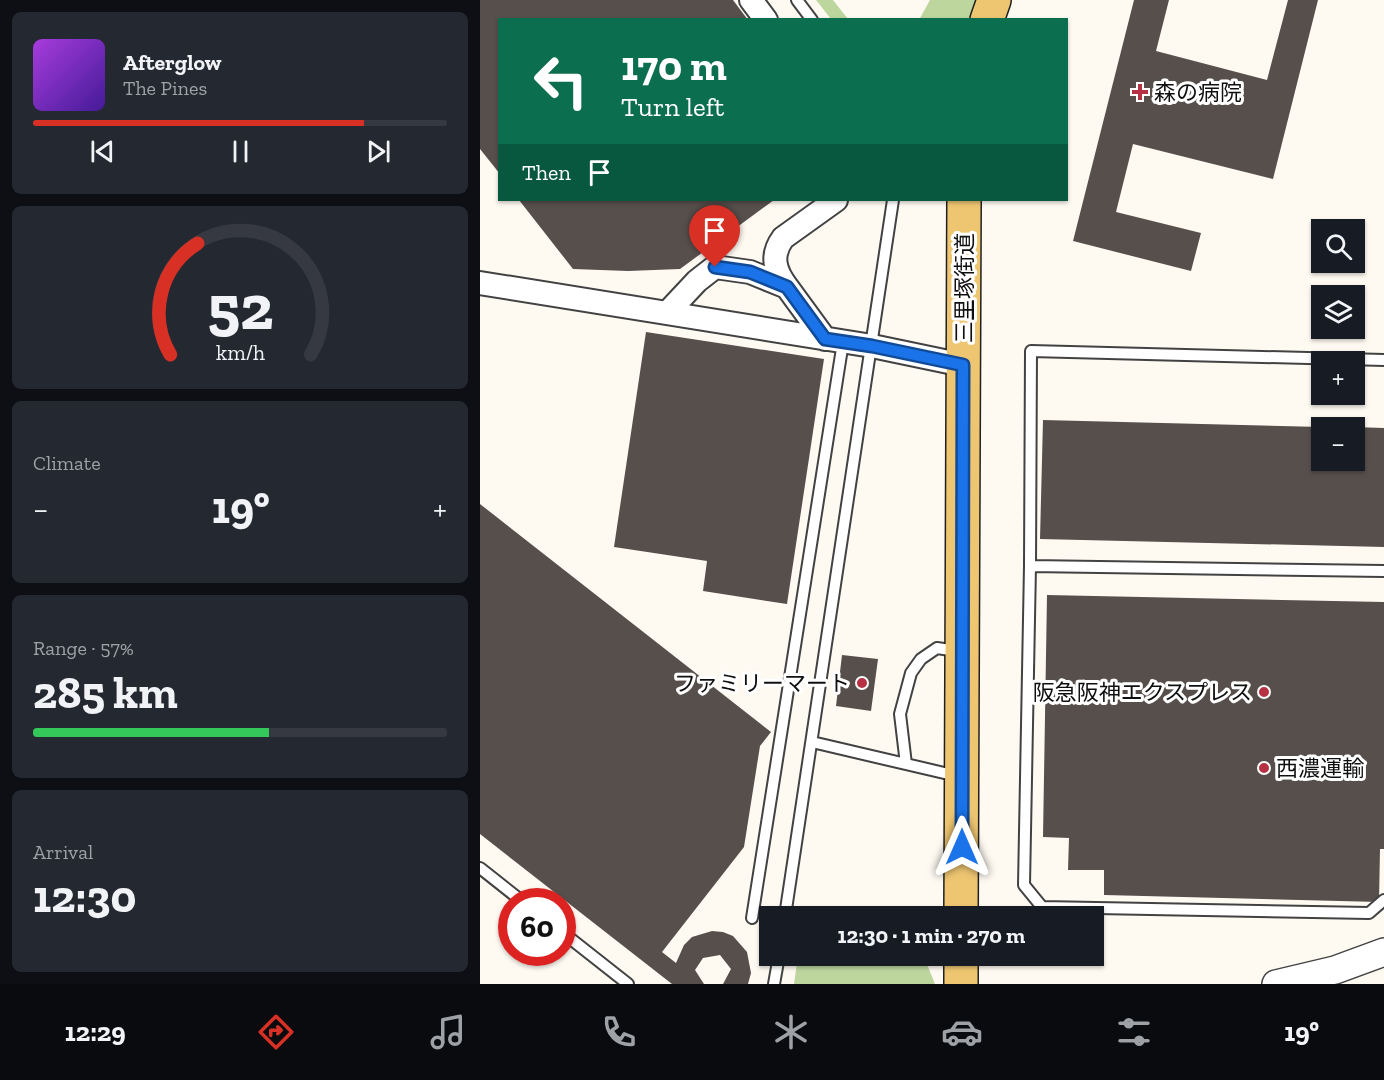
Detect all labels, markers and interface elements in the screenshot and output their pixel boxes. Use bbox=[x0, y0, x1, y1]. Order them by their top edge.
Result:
text: 170 m bbox=[621, 40, 727, 91]
icon: left bbox=[522, 42, 600, 120]
text: Afterglow bbox=[123, 49, 221, 76]
text: The Pines bbox=[123, 76, 207, 100]
place label: 森の病院 bbox=[1154, 79, 1242, 106]
marker: 森の病院 bbox=[1131, 83, 1149, 101]
text: Turn left bbox=[621, 91, 724, 123]
icon: previous bbox=[86, 135, 119, 168]
icon: pause bbox=[224, 135, 257, 168]
icon: next bbox=[362, 135, 395, 168]
icon: arrive bbox=[583, 156, 616, 189]
text: Then bbox=[522, 159, 571, 186]
pin bbox=[689, 205, 740, 267]
icon: arrive bbox=[698, 214, 731, 247]
map controls bbox=[1311, 219, 1365, 471]
button: search bbox=[1311, 219, 1365, 273]
street label: 三里塚街道 bbox=[951, 233, 978, 343]
text: 52 bbox=[207, 270, 273, 345]
button: layers bbox=[1311, 285, 1365, 339]
text: km/h bbox=[216, 340, 264, 365]
button: + bbox=[1311, 351, 1365, 405]
button: − bbox=[1311, 417, 1365, 471]
text: Climate bbox=[33, 451, 101, 475]
text: 19° bbox=[212, 481, 270, 535]
text: − bbox=[33, 489, 48, 528]
text: + bbox=[433, 489, 447, 528]
text: Range · 57% bbox=[33, 636, 134, 660]
text: 285 km bbox=[33, 666, 178, 720]
place label: ファミリーマート bbox=[674, 670, 850, 697]
marker: ファミリーマート bbox=[855, 676, 869, 690]
place label: 阪急阪神エクスプレス bbox=[1033, 679, 1252, 706]
marker: 阪急阪神エクスプレス bbox=[1257, 685, 1271, 699]
place label: 西濃運輸 bbox=[1276, 755, 1364, 782]
marker: 西濃運輸 bbox=[1257, 761, 1271, 775]
position arrow bbox=[930, 815, 994, 879]
text: Arrival bbox=[33, 840, 93, 864]
text: 12:30 bbox=[33, 870, 136, 924]
speed limit sign: 60 bbox=[498, 888, 576, 966]
text: 12:30 · 1 min · 270 m bbox=[838, 922, 1025, 949]
icon: directions bbox=[255, 1011, 297, 1053]
icon: music bbox=[427, 1011, 469, 1053]
icon: phone bbox=[598, 1011, 640, 1053]
icon: climate bbox=[770, 1011, 812, 1053]
icon: car bbox=[941, 1011, 983, 1053]
icon: filters bbox=[1113, 1011, 1155, 1053]
text: 12:29 bbox=[65, 1016, 126, 1048]
text: 19° bbox=[1284, 1016, 1319, 1048]

